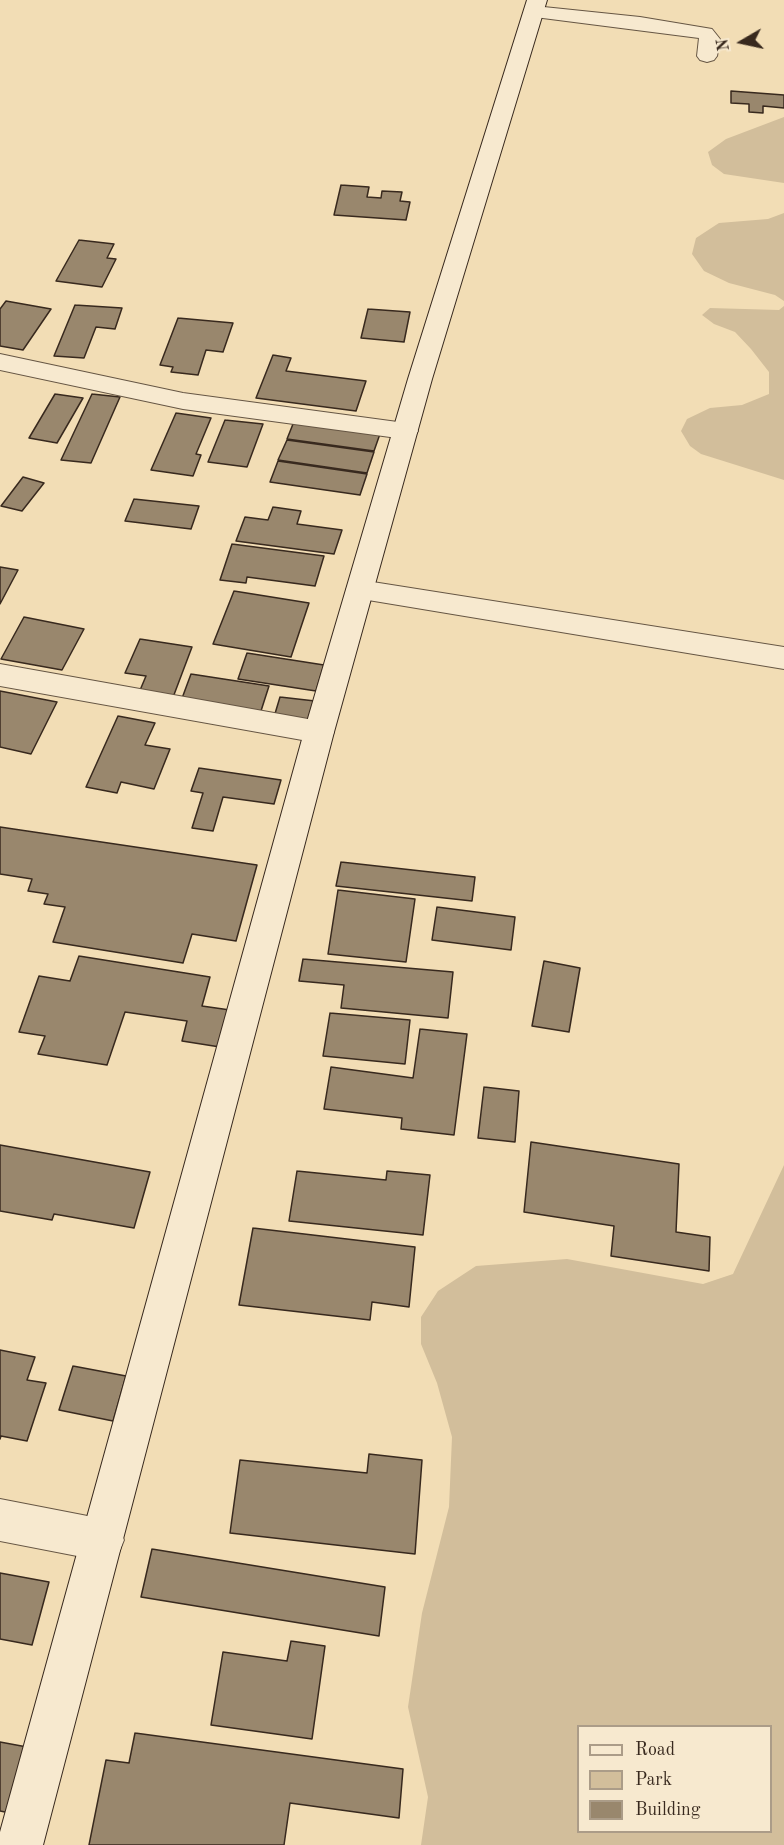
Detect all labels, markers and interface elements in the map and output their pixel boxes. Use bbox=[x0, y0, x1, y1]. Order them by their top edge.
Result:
north arrow bbox=[712, 12, 772, 72]
text: N bbox=[715, 38, 733, 52]
legend bbox=[577, 1725, 772, 1833]
text: Road bbox=[635, 1741, 675, 1759]
text: Park bbox=[635, 1771, 672, 1789]
text: Building bbox=[635, 1801, 700, 1819]

